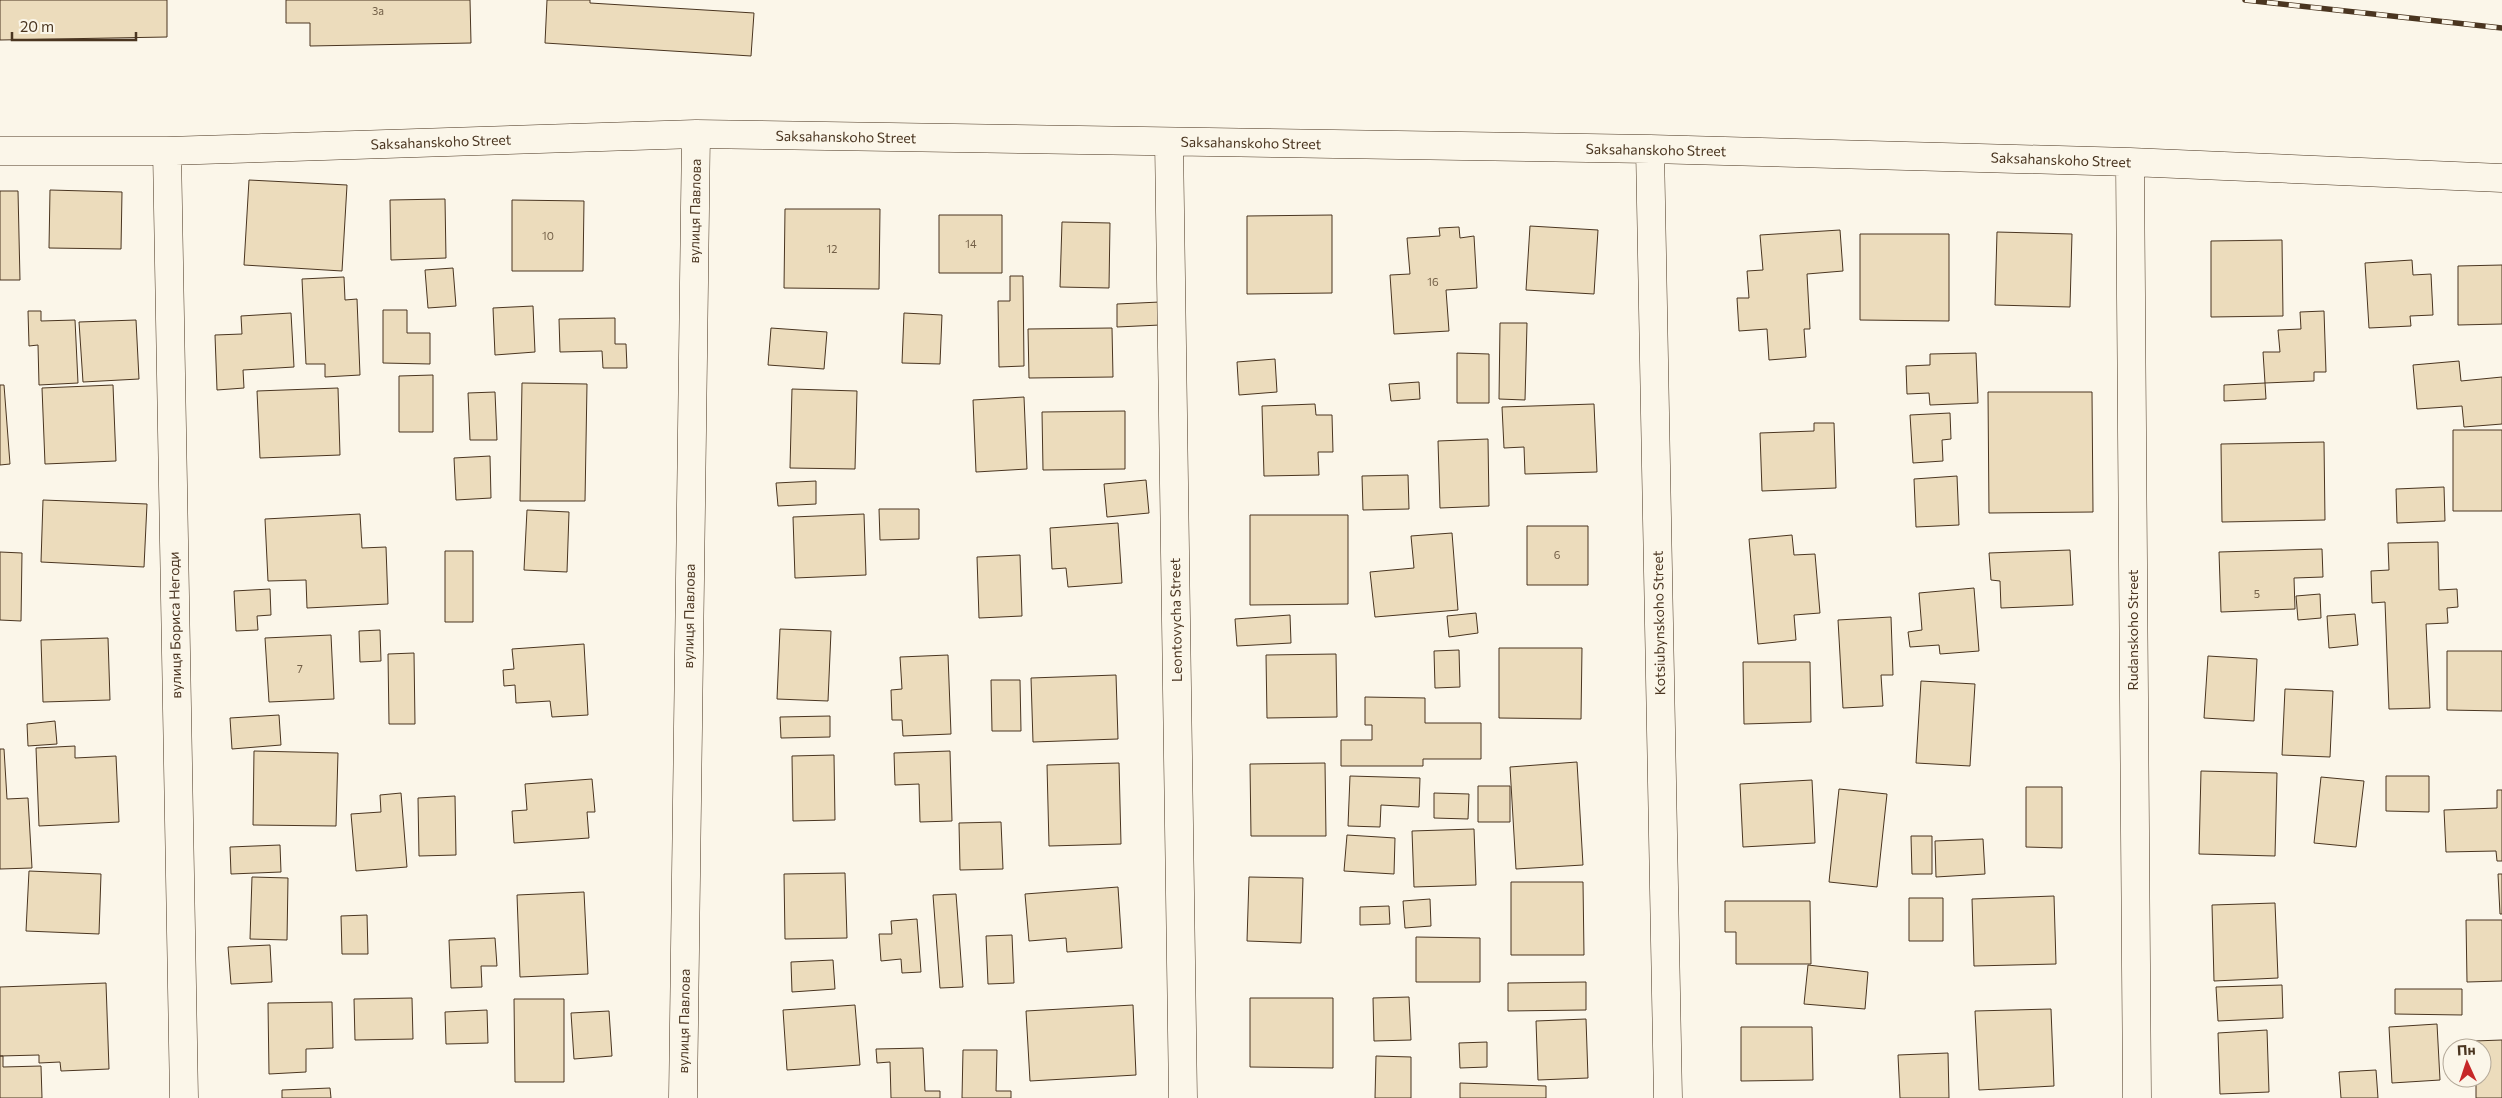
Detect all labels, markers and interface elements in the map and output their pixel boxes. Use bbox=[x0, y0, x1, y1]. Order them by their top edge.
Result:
house number: 3а bbox=[372, 4, 384, 17]
scale bar bbox=[12, 10, 136, 42]
text: 20 m bbox=[20, 17, 54, 35]
street label: Saksahanskoho Street bbox=[775, 127, 917, 146]
street label: Saksahanskoho Street bbox=[370, 131, 512, 152]
street label: Saksahanskoho Street bbox=[1180, 133, 1322, 152]
street label: Saksahanskoho Street bbox=[1585, 140, 1727, 159]
street label: Saksahanskoho Street bbox=[1990, 149, 2132, 170]
street label: вулиця Павлова bbox=[685, 158, 704, 263]
house number: 10 bbox=[542, 229, 554, 242]
house number: 14 bbox=[965, 237, 977, 250]
house number: 12 bbox=[827, 242, 837, 255]
house number: 16 bbox=[1427, 275, 1439, 288]
house number: 6 bbox=[1554, 548, 1561, 561]
street label: Kotsiubynskoho Street bbox=[1649, 550, 1668, 695]
street label: вулиця Бориса Негоди bbox=[165, 551, 184, 699]
street label: Leontovycha Street bbox=[1166, 557, 1185, 682]
street label: вулиця Павлова bbox=[679, 563, 698, 668]
street label: Rudanskoho Street bbox=[2124, 569, 2141, 691]
house number: 5 bbox=[2254, 587, 2260, 600]
house number: 7 bbox=[297, 662, 303, 675]
street label: вулиця Павлова bbox=[674, 968, 693, 1073]
north arrow bbox=[2442, 1038, 2492, 1088]
text: Пн bbox=[2457, 1041, 2476, 1058]

